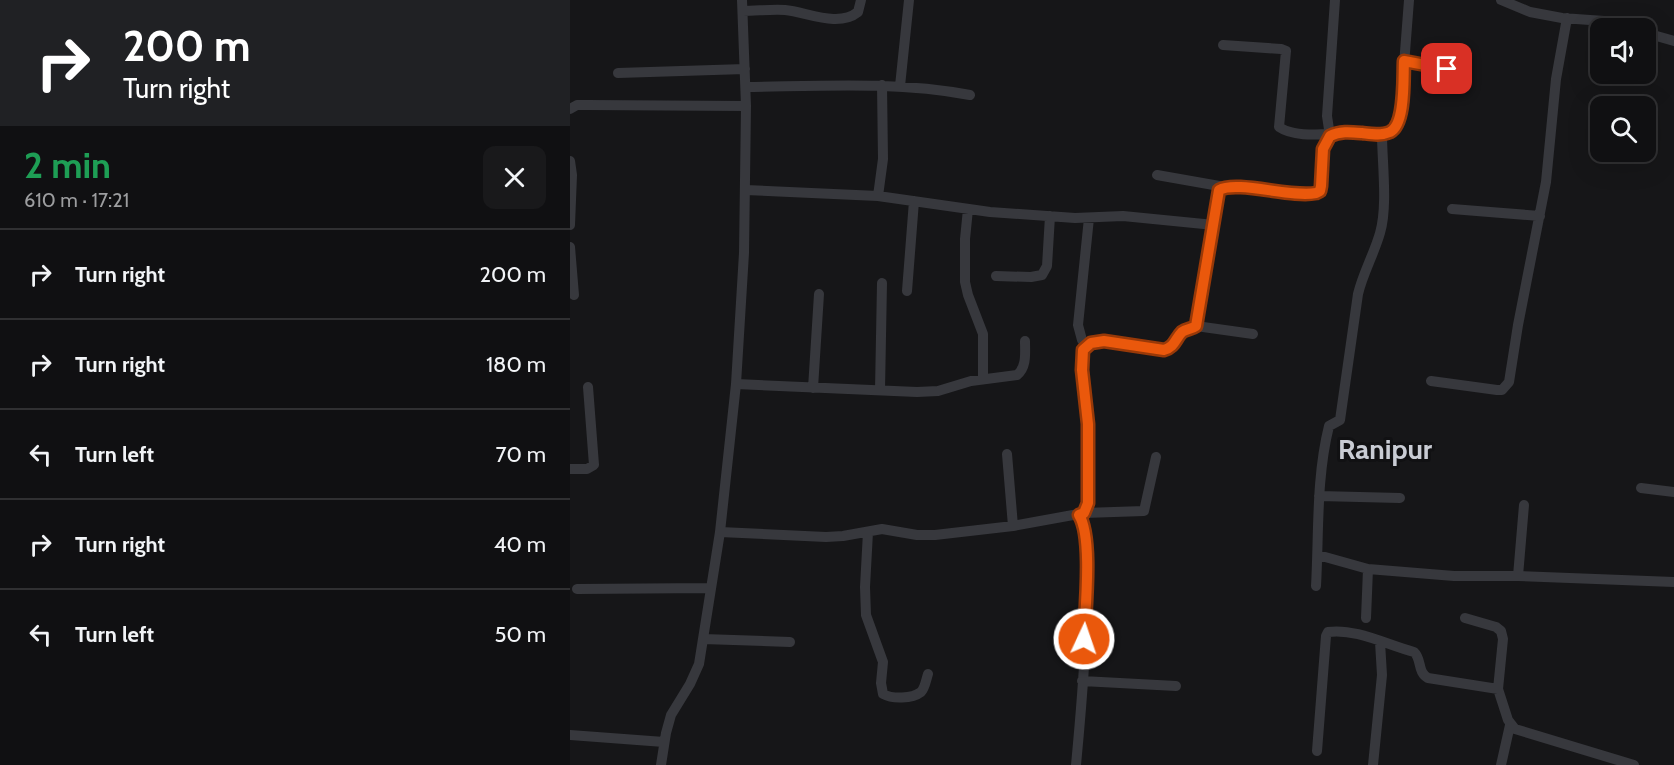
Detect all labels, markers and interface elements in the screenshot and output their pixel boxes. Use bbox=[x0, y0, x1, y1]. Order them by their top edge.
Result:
map controls bbox=[1590, 18, 1656, 162]
button: sound bbox=[1590, 18, 1656, 84]
text: 200 m bbox=[123, 20, 250, 72]
icon: right bbox=[24, 24, 102, 102]
pin bbox=[1421, 43, 1472, 94]
icon: arrive bbox=[1430, 52, 1463, 85]
text: Turn right bbox=[123, 72, 230, 105]
button: search bbox=[1590, 96, 1656, 162]
text: 2 min bbox=[24, 143, 111, 187]
button: close bbox=[483, 146, 546, 209]
text: 610 m · 17:21 bbox=[24, 188, 129, 212]
icon: right bbox=[24, 258, 57, 291]
text: Turn right bbox=[75, 261, 165, 288]
text: 200 m bbox=[480, 261, 546, 288]
icon: right bbox=[24, 348, 57, 381]
text: Turn right bbox=[75, 351, 165, 378]
text: 180 m bbox=[486, 351, 546, 378]
district label: Ranipur bbox=[1338, 432, 1433, 466]
icon: left bbox=[24, 438, 57, 471]
text: Turn left bbox=[75, 441, 154, 468]
text: 70 m bbox=[496, 441, 546, 468]
icon: right bbox=[24, 528, 57, 561]
text: Turn right bbox=[75, 531, 165, 558]
text: 40 m bbox=[494, 531, 546, 558]
position arrow bbox=[1052, 607, 1116, 671]
icon: left bbox=[24, 618, 57, 651]
text: Turn left bbox=[75, 621, 154, 648]
text: 50 m bbox=[494, 621, 546, 648]

